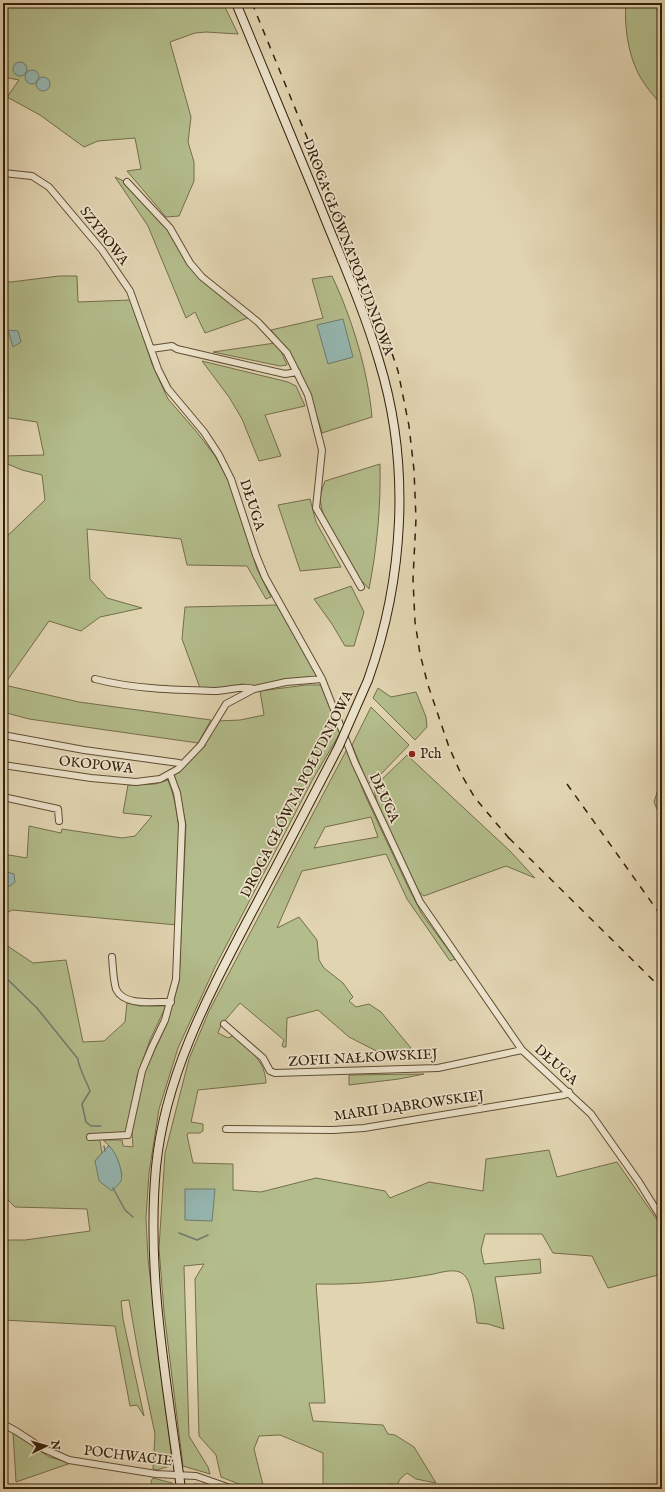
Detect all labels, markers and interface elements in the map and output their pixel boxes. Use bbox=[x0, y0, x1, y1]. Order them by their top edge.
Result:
street label: DROGA GŁÓWNA POŁUDNIOWA bbox=[298, 136, 399, 358]
street label: SZYBOWA bbox=[75, 203, 133, 269]
street label: DŁUGA bbox=[235, 477, 269, 533]
street label: DROGA GŁÓWNA POŁUDNIOWA bbox=[236, 686, 358, 901]
place label: Pch bbox=[420, 745, 442, 763]
marker: Pch bbox=[407, 749, 417, 759]
street label: OKOPOWA bbox=[58, 752, 135, 778]
street label: DŁUGA bbox=[365, 770, 404, 826]
street label: DŁUGA bbox=[530, 1041, 582, 1090]
street label: ZOFII NAŁKOWSKIEJ bbox=[288, 1045, 438, 1071]
street label: MARII DĄBROWSKIEJ bbox=[333, 1086, 486, 1125]
north arrow bbox=[26, 1426, 66, 1466]
text: N bbox=[47, 1439, 62, 1451]
street label: POCHWACIE bbox=[83, 1442, 174, 1470]

